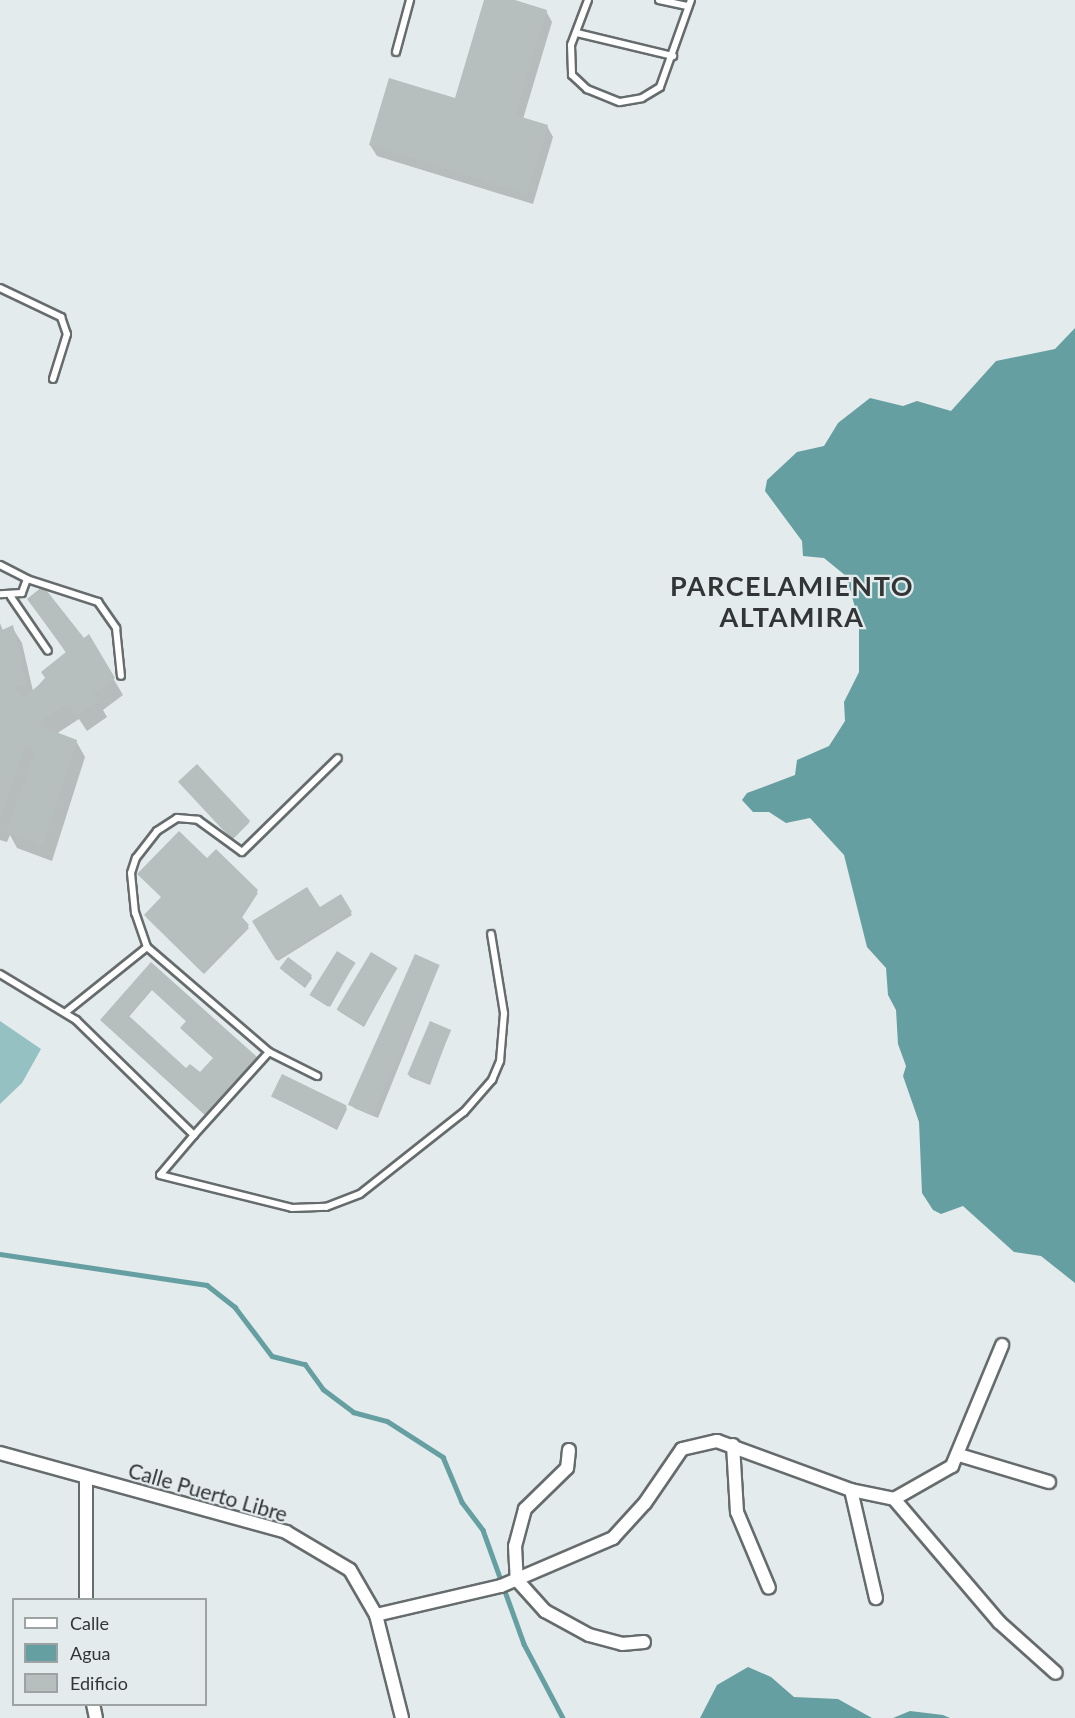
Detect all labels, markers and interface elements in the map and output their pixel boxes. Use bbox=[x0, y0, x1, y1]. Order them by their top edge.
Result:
district label: PARCELAMIENTO ALTAMIRA bbox=[670, 569, 914, 632]
street label: Calle Puerto Libre bbox=[125, 1457, 291, 1527]
legend bbox=[12, 1598, 207, 1706]
text: Calle bbox=[70, 1612, 109, 1634]
text: Agua bbox=[70, 1642, 111, 1664]
text: Edificio bbox=[70, 1672, 128, 1694]

